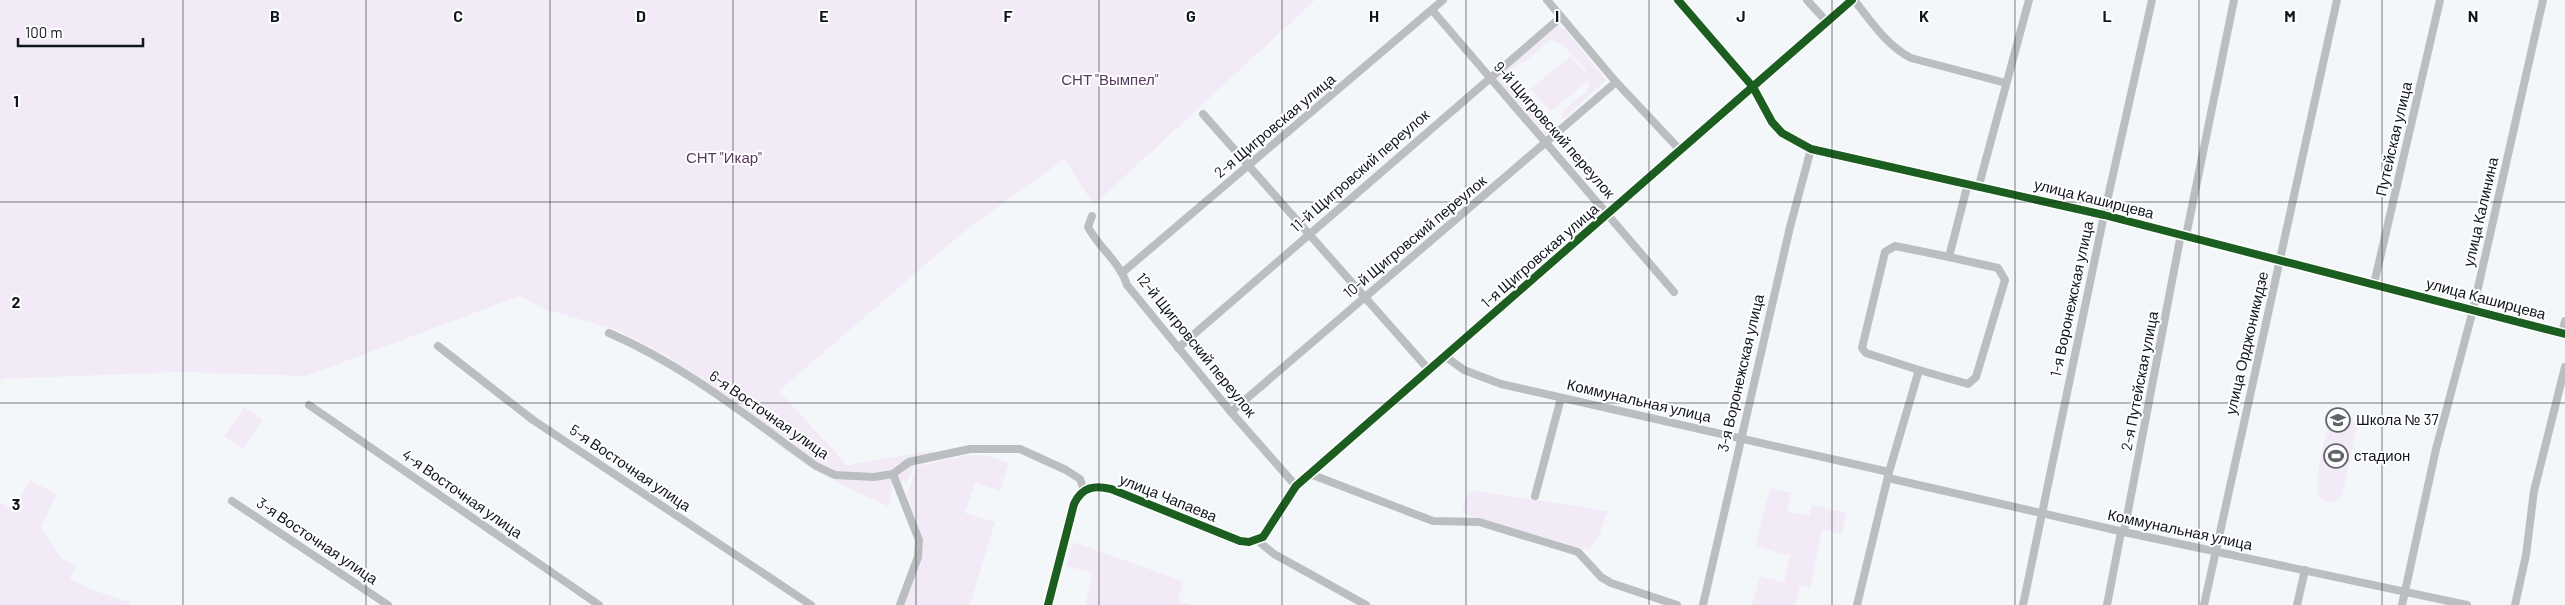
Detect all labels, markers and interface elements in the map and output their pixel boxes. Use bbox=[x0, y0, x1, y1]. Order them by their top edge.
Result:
text: B bbox=[270, 6, 280, 25]
text: C bbox=[453, 6, 463, 25]
text: D bbox=[636, 6, 646, 25]
text: E bbox=[819, 6, 829, 25]
text: F bbox=[1004, 6, 1013, 25]
text: G bbox=[1186, 6, 1196, 25]
text: H bbox=[1369, 6, 1379, 25]
text: I bbox=[1555, 6, 1559, 25]
text: J bbox=[1736, 6, 1746, 25]
text: K bbox=[1919, 6, 1929, 25]
text: L bbox=[2102, 6, 2112, 25]
text: M bbox=[2284, 6, 2296, 25]
text: N bbox=[2468, 6, 2478, 25]
scale bar bbox=[18, 15, 142, 47]
text: 100 m bbox=[25, 23, 63, 41]
street label: 9-й Щигровский переулок bbox=[1490, 57, 1619, 202]
street label: 2-я Щигровская улица bbox=[1210, 69, 1339, 181]
park label: СНТ "Вымпел" bbox=[1061, 70, 1159, 88]
street label: Путейская улица bbox=[2371, 79, 2415, 198]
text: 1 bbox=[13, 91, 19, 110]
street label: 11-й Щигровский переулок bbox=[1286, 105, 1433, 235]
park label: СНТ "Икар" bbox=[686, 148, 762, 166]
street label: улица Калинина bbox=[2459, 155, 2502, 268]
street label: 10-й Щигровский переулок bbox=[1339, 171, 1490, 301]
street label: улица Каширцева bbox=[2032, 174, 2157, 222]
street label: 1-я Щигровская улица bbox=[1477, 199, 1602, 311]
street label: 1-я Воронежская улица bbox=[2046, 219, 2096, 378]
street label: 12-й Щигровский переулок bbox=[1133, 268, 1261, 421]
street label: улица Орджоникидзе bbox=[2221, 269, 2271, 416]
street label: улица Каширцева bbox=[2425, 273, 2549, 323]
street label: 3-я Воронежская улица bbox=[1713, 291, 1767, 453]
text: 2 bbox=[12, 292, 21, 311]
street label: 2-я Путейская улица bbox=[2117, 309, 2162, 452]
street label: 6-я Восточная улица bbox=[706, 366, 833, 463]
street label: Коммунальная улица bbox=[1565, 375, 1714, 426]
school or university icon: Школа № 37 bbox=[2325, 407, 2351, 433]
place label: Школа № 37 bbox=[2356, 410, 2439, 428]
street label: 5-я Восточная улица bbox=[567, 420, 695, 515]
sports icon: стадион bbox=[2323, 443, 2349, 469]
street label: 4-я Восточная улица bbox=[399, 445, 527, 542]
place label: стадион bbox=[2354, 446, 2410, 464]
street label: улица Чапаева bbox=[1117, 469, 1220, 525]
street label: 3-я Восточная улица bbox=[254, 493, 382, 588]
text: 3 bbox=[12, 494, 20, 513]
street label: Коммунальная улица bbox=[2106, 505, 2255, 553]

